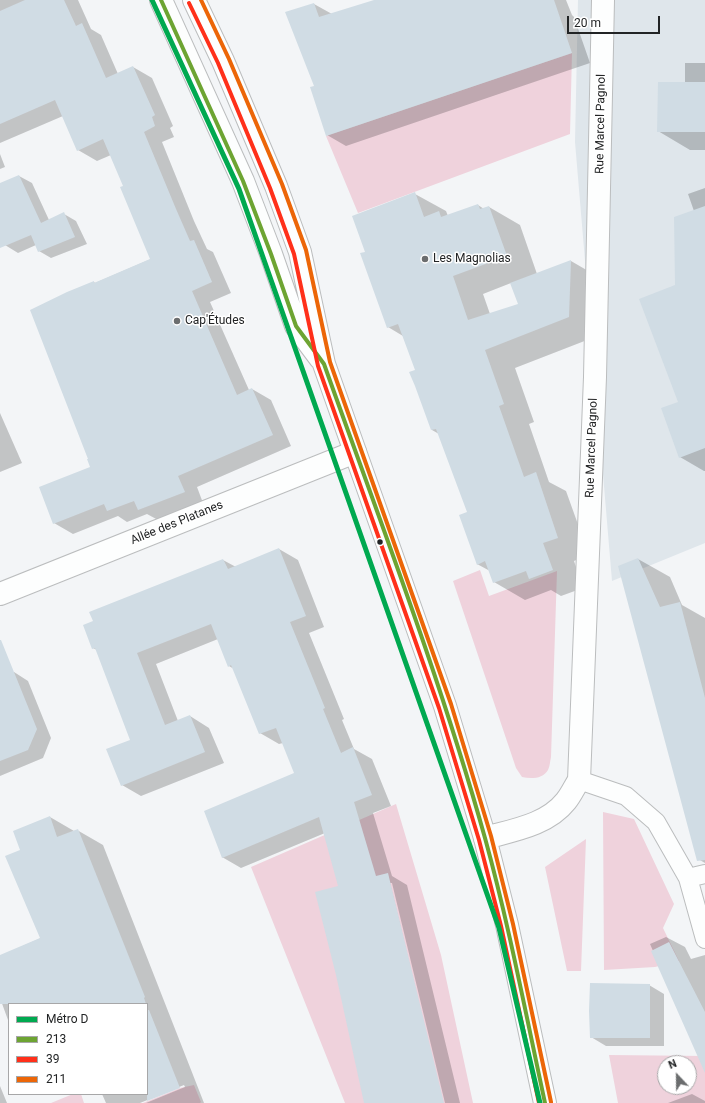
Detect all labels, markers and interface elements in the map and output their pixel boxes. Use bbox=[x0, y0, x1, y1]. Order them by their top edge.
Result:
scale bar bbox=[569, 8, 662, 34]
text: 20 m bbox=[574, 16, 601, 30]
street label: Rue Marcel Pagnol bbox=[593, 74, 609, 174]
place label: Les Magnolias bbox=[433, 252, 511, 266]
marker: Les Magnolias bbox=[420, 254, 430, 264]
place label: Cap'Études bbox=[185, 314, 245, 328]
marker: Cap'Études bbox=[172, 316, 182, 326]
street label: Rue Marcel Pagnol bbox=[583, 398, 601, 498]
street label: Allée des Platanes bbox=[129, 498, 225, 548]
unlabelled marker bbox=[375, 537, 385, 547]
legend bbox=[8, 1003, 148, 1095]
text: Métro D bbox=[46, 1012, 88, 1026]
text: 213 bbox=[46, 1032, 66, 1046]
text: 39 bbox=[46, 1052, 60, 1066]
north arrow bbox=[657, 1055, 697, 1095]
text: N bbox=[667, 1057, 679, 1072]
text: 211 bbox=[46, 1072, 66, 1086]

